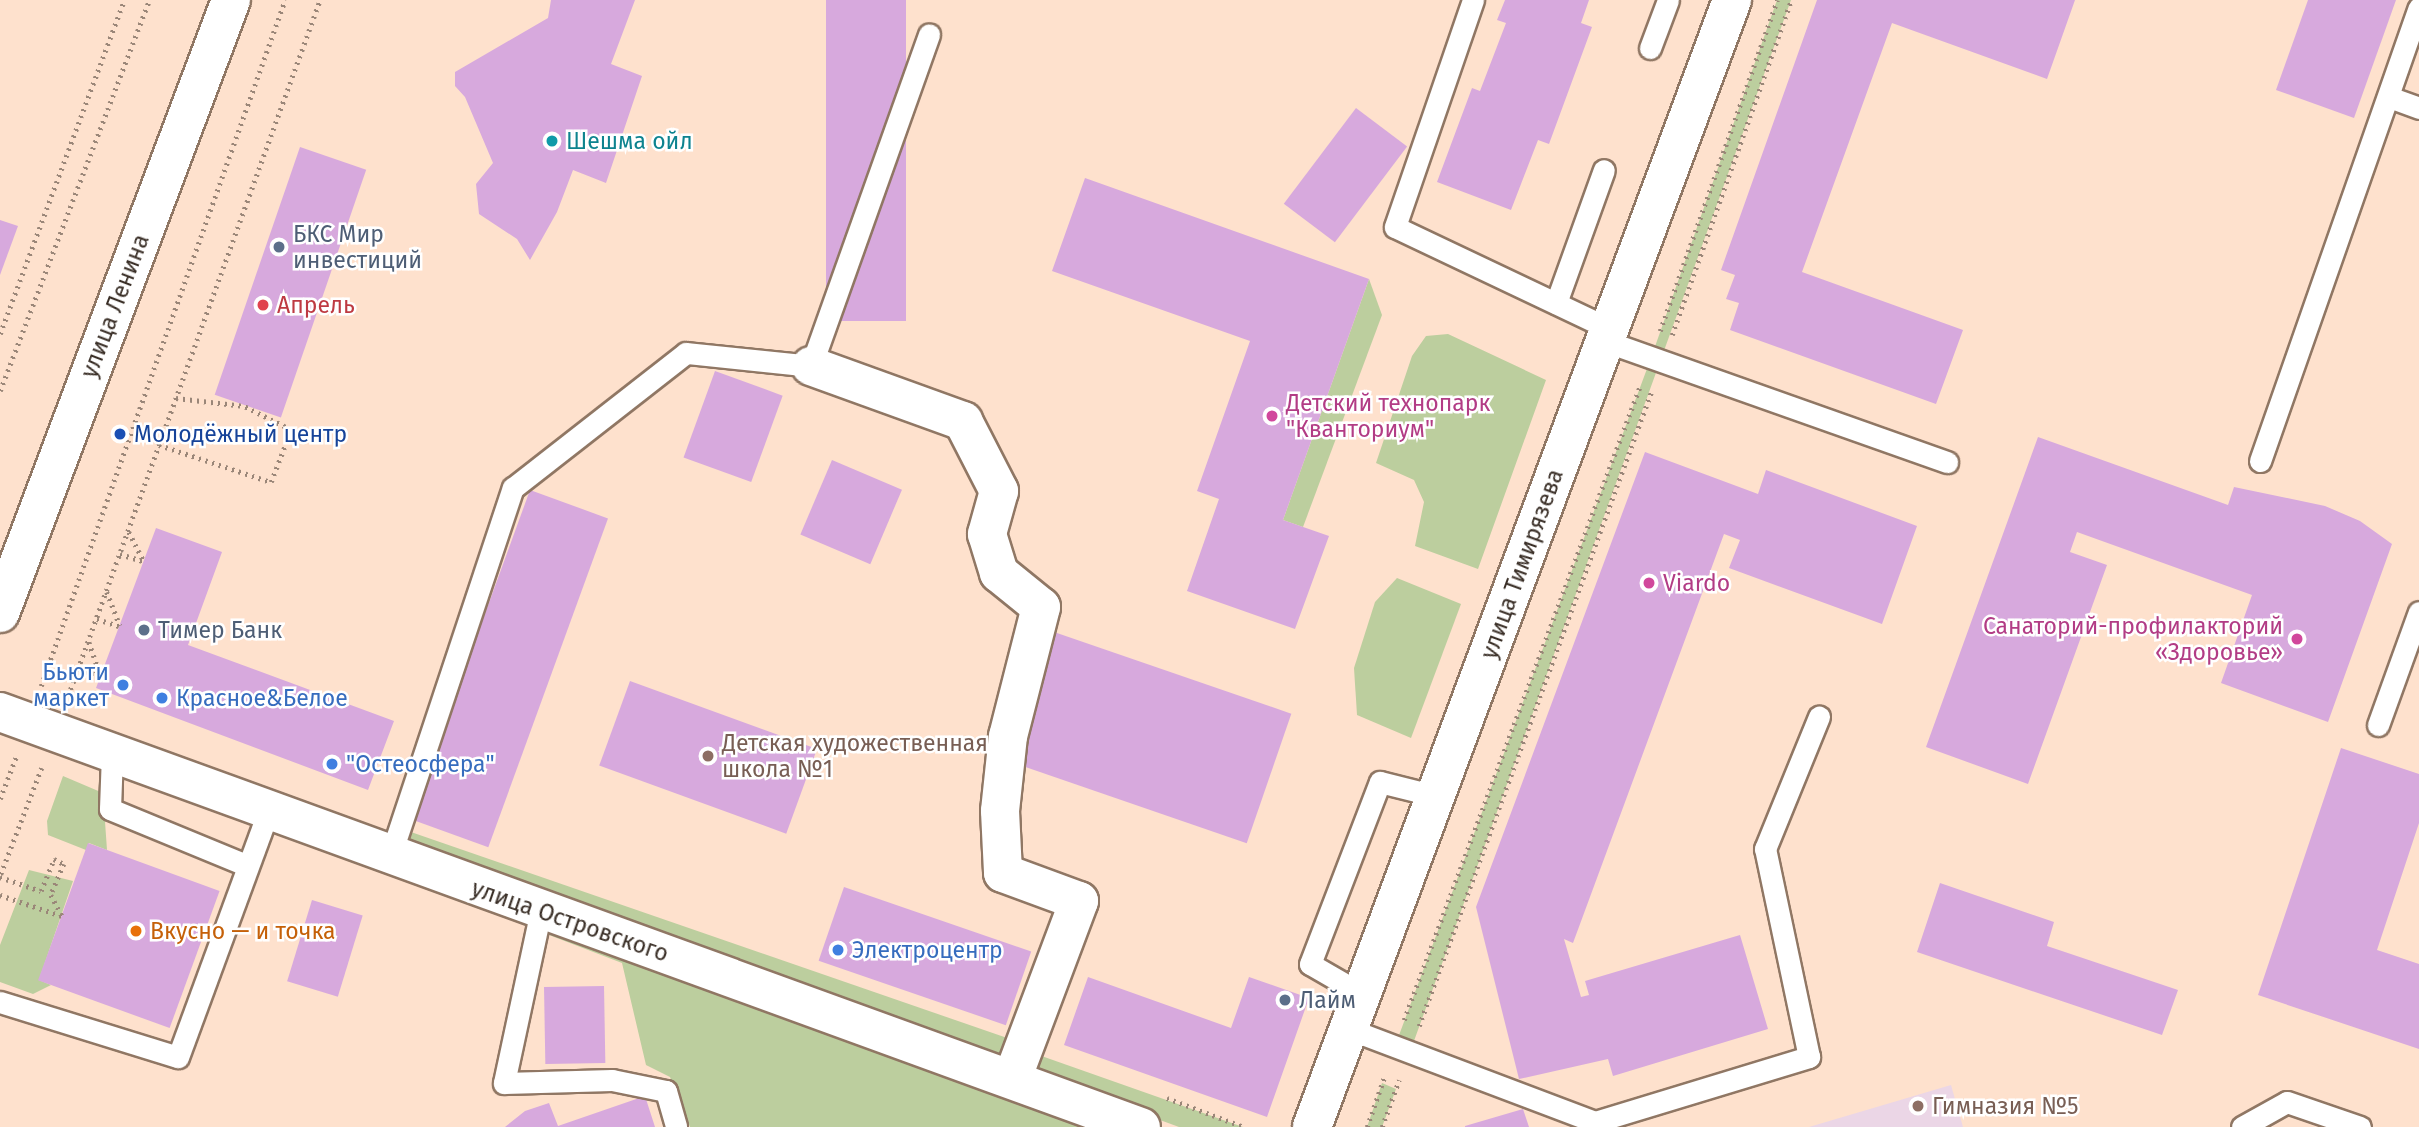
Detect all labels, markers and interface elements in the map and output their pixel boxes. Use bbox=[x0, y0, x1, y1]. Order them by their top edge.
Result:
place label: Шешма ойл bbox=[566, 127, 693, 155]
marker: Шешма ойл bbox=[544, 133, 560, 149]
place label: БКС Мир инвестиций bbox=[293, 220, 422, 274]
street label: улица Ленина bbox=[75, 230, 155, 382]
marker: БКС Мир инвестиций bbox=[271, 239, 287, 255]
place label: Апрель bbox=[277, 291, 355, 319]
marker: Апрель bbox=[255, 297, 271, 313]
place label: Детский технопарк "Кванториум" bbox=[1286, 389, 1490, 443]
marker: Детский технопарк "Кванториум" bbox=[1264, 408, 1280, 424]
place label: Молодёжный центр bbox=[134, 420, 347, 448]
marker: Молодёжный центр bbox=[112, 426, 128, 442]
street label: улица Тимирязева bbox=[1475, 465, 1569, 663]
place label: Viardo bbox=[1663, 569, 1730, 597]
marker: Viardo bbox=[1641, 575, 1657, 591]
place label: Санаторий-профилакторий «Здоровье» bbox=[1983, 612, 2283, 666]
place label: Тимер Банк bbox=[158, 616, 282, 644]
marker: Тимер Банк bbox=[136, 622, 152, 638]
marker: Санаторий-профилакторий «Здоровье» bbox=[2289, 631, 2305, 647]
place label: Бьюти маркет bbox=[33, 658, 109, 712]
marker: Бьюти маркет bbox=[115, 677, 131, 693]
place label: Красное&Белое bbox=[176, 684, 348, 712]
marker: Красное&Белое bbox=[154, 690, 170, 706]
place label: Детская художественная школа №1 bbox=[722, 729, 988, 783]
marker: Детская художественная школа №1 bbox=[700, 748, 716, 764]
place label: "Остеосфера" bbox=[346, 750, 495, 778]
marker: "Остеосфера" bbox=[324, 756, 340, 772]
street label: улица Островского bbox=[468, 874, 672, 968]
place label: Вкусно — и точка bbox=[150, 917, 335, 945]
marker: Вкусно — и точка bbox=[128, 923, 144, 939]
place label: Электроцентр bbox=[852, 936, 1003, 964]
marker: Электроцентр bbox=[830, 942, 846, 958]
place label: Лайм bbox=[1299, 986, 1356, 1014]
marker: Лайм bbox=[1277, 992, 1293, 1008]
place label: Гимназия №5 bbox=[1932, 1092, 2079, 1120]
marker: Гимназия №5 bbox=[1910, 1098, 1926, 1114]

